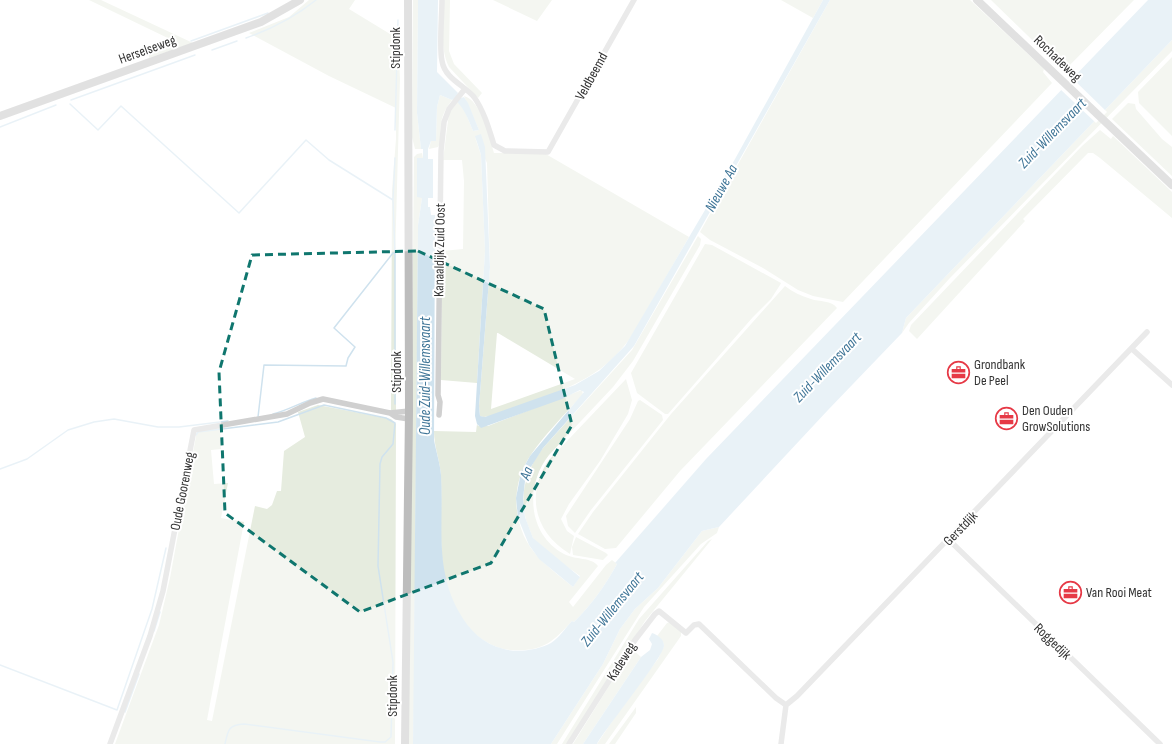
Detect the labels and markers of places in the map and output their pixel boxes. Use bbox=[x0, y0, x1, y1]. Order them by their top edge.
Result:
place label: Grondbank De Peel bbox=[974, 356, 1026, 389]
office icon: Grondbank De Peel bbox=[946, 359, 972, 385]
place label: Den Ouden GrowSolutions bbox=[1022, 402, 1090, 435]
office icon: Den Ouden GrowSolutions bbox=[993, 405, 1019, 431]
office icon: Van Rooi Meat bbox=[1058, 579, 1084, 605]
place label: Van Rooi Meat bbox=[1086, 584, 1152, 601]

